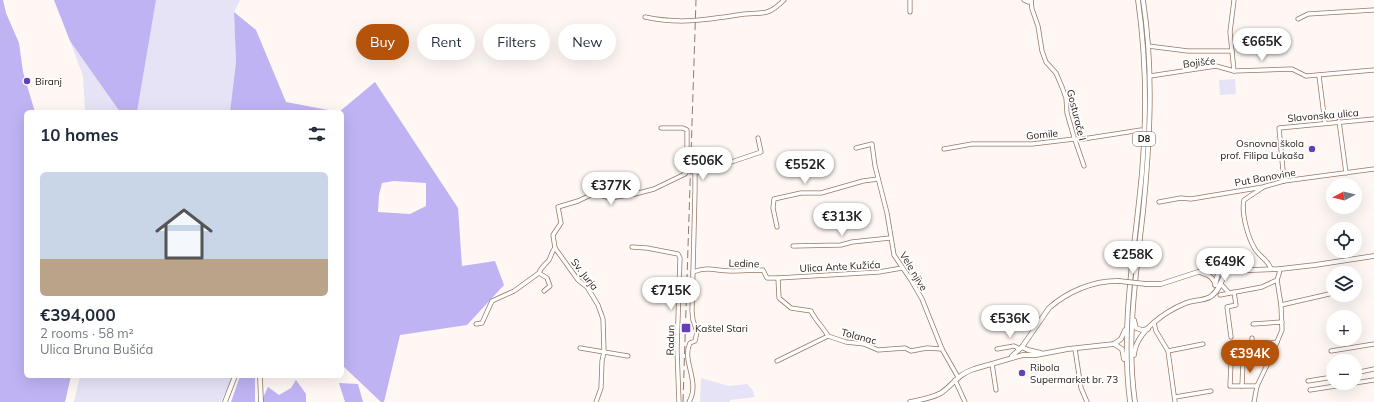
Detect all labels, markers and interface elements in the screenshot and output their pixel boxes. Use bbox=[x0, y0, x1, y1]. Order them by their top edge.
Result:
chip: Buy bbox=[356, 24, 409, 60]
chip: Rent bbox=[417, 24, 475, 60]
chip: Filters bbox=[483, 24, 550, 60]
chip: New bbox=[558, 24, 616, 60]
pin: €665K bbox=[1234, 28, 1290, 62]
text: €665K bbox=[1242, 33, 1282, 49]
street label: Bojišće bbox=[1182, 54, 1216, 71]
place label: Biranj bbox=[35, 75, 62, 88]
marker: Biranj bbox=[22, 76, 32, 86]
street label: Gosturače I bbox=[1064, 88, 1089, 142]
street label: Slavonska ulica bbox=[1287, 106, 1359, 125]
icon: filters bbox=[306, 123, 328, 145]
text: 10 homes bbox=[40, 124, 119, 145]
street label: Gomile bbox=[1026, 127, 1059, 142]
road number: D8 bbox=[1133, 132, 1155, 146]
place label: Osnovna škola prof. Filipa Lukaša bbox=[1220, 137, 1304, 162]
marker: Osnovna škola prof. Filipa Lukaša bbox=[1307, 144, 1317, 154]
pin: €506K bbox=[675, 147, 731, 181]
pin: €552K bbox=[777, 151, 833, 185]
text: €506K bbox=[683, 152, 723, 168]
text: €552K bbox=[785, 156, 825, 172]
street label: Put Banovine bbox=[1234, 166, 1297, 189]
pin: €377K bbox=[583, 172, 639, 206]
text: €377K bbox=[591, 177, 631, 193]
north arrow bbox=[1326, 178, 1362, 214]
map controls bbox=[1326, 178, 1362, 390]
icon: home bbox=[148, 198, 220, 270]
pin: €313K bbox=[814, 203, 870, 237]
text: €313K bbox=[822, 208, 862, 224]
button: locate bbox=[1326, 222, 1362, 258]
pin: €258K bbox=[1105, 241, 1161, 275]
text: €258K bbox=[1113, 246, 1153, 262]
pin: €649K bbox=[1197, 248, 1253, 282]
street label: Vele njive bbox=[897, 249, 930, 293]
text: €649K bbox=[1205, 253, 1245, 269]
street label: Sv. Jurja bbox=[568, 256, 601, 293]
street label: Ledine bbox=[728, 256, 759, 271]
street label: Ulica Ante Kužića bbox=[799, 258, 881, 275]
button: layers bbox=[1326, 266, 1362, 302]
pin: €715K bbox=[643, 277, 699, 311]
text: €715K bbox=[651, 282, 691, 298]
text: €394,000 bbox=[40, 304, 116, 325]
pin: €536K bbox=[982, 305, 1038, 339]
text: €536K bbox=[990, 310, 1030, 326]
button: + bbox=[1326, 310, 1362, 346]
marker: Kaštel Stari bbox=[680, 322, 692, 334]
place label: Kaštel Stari bbox=[695, 322, 748, 335]
street label: Radun bbox=[663, 324, 678, 356]
text: 2 rooms · 58 m² bbox=[40, 325, 134, 341]
street label: Tolanac bbox=[840, 326, 878, 347]
pin: €394K bbox=[1222, 340, 1278, 374]
text: Ulica Bruna Bušića bbox=[40, 341, 153, 357]
text: €394K bbox=[1230, 345, 1270, 361]
button: − bbox=[1326, 354, 1362, 390]
place label: Ribola Supermarket br. 73 bbox=[1030, 361, 1118, 386]
marker: Ribola Supermarket br. 73 bbox=[1017, 368, 1027, 378]

